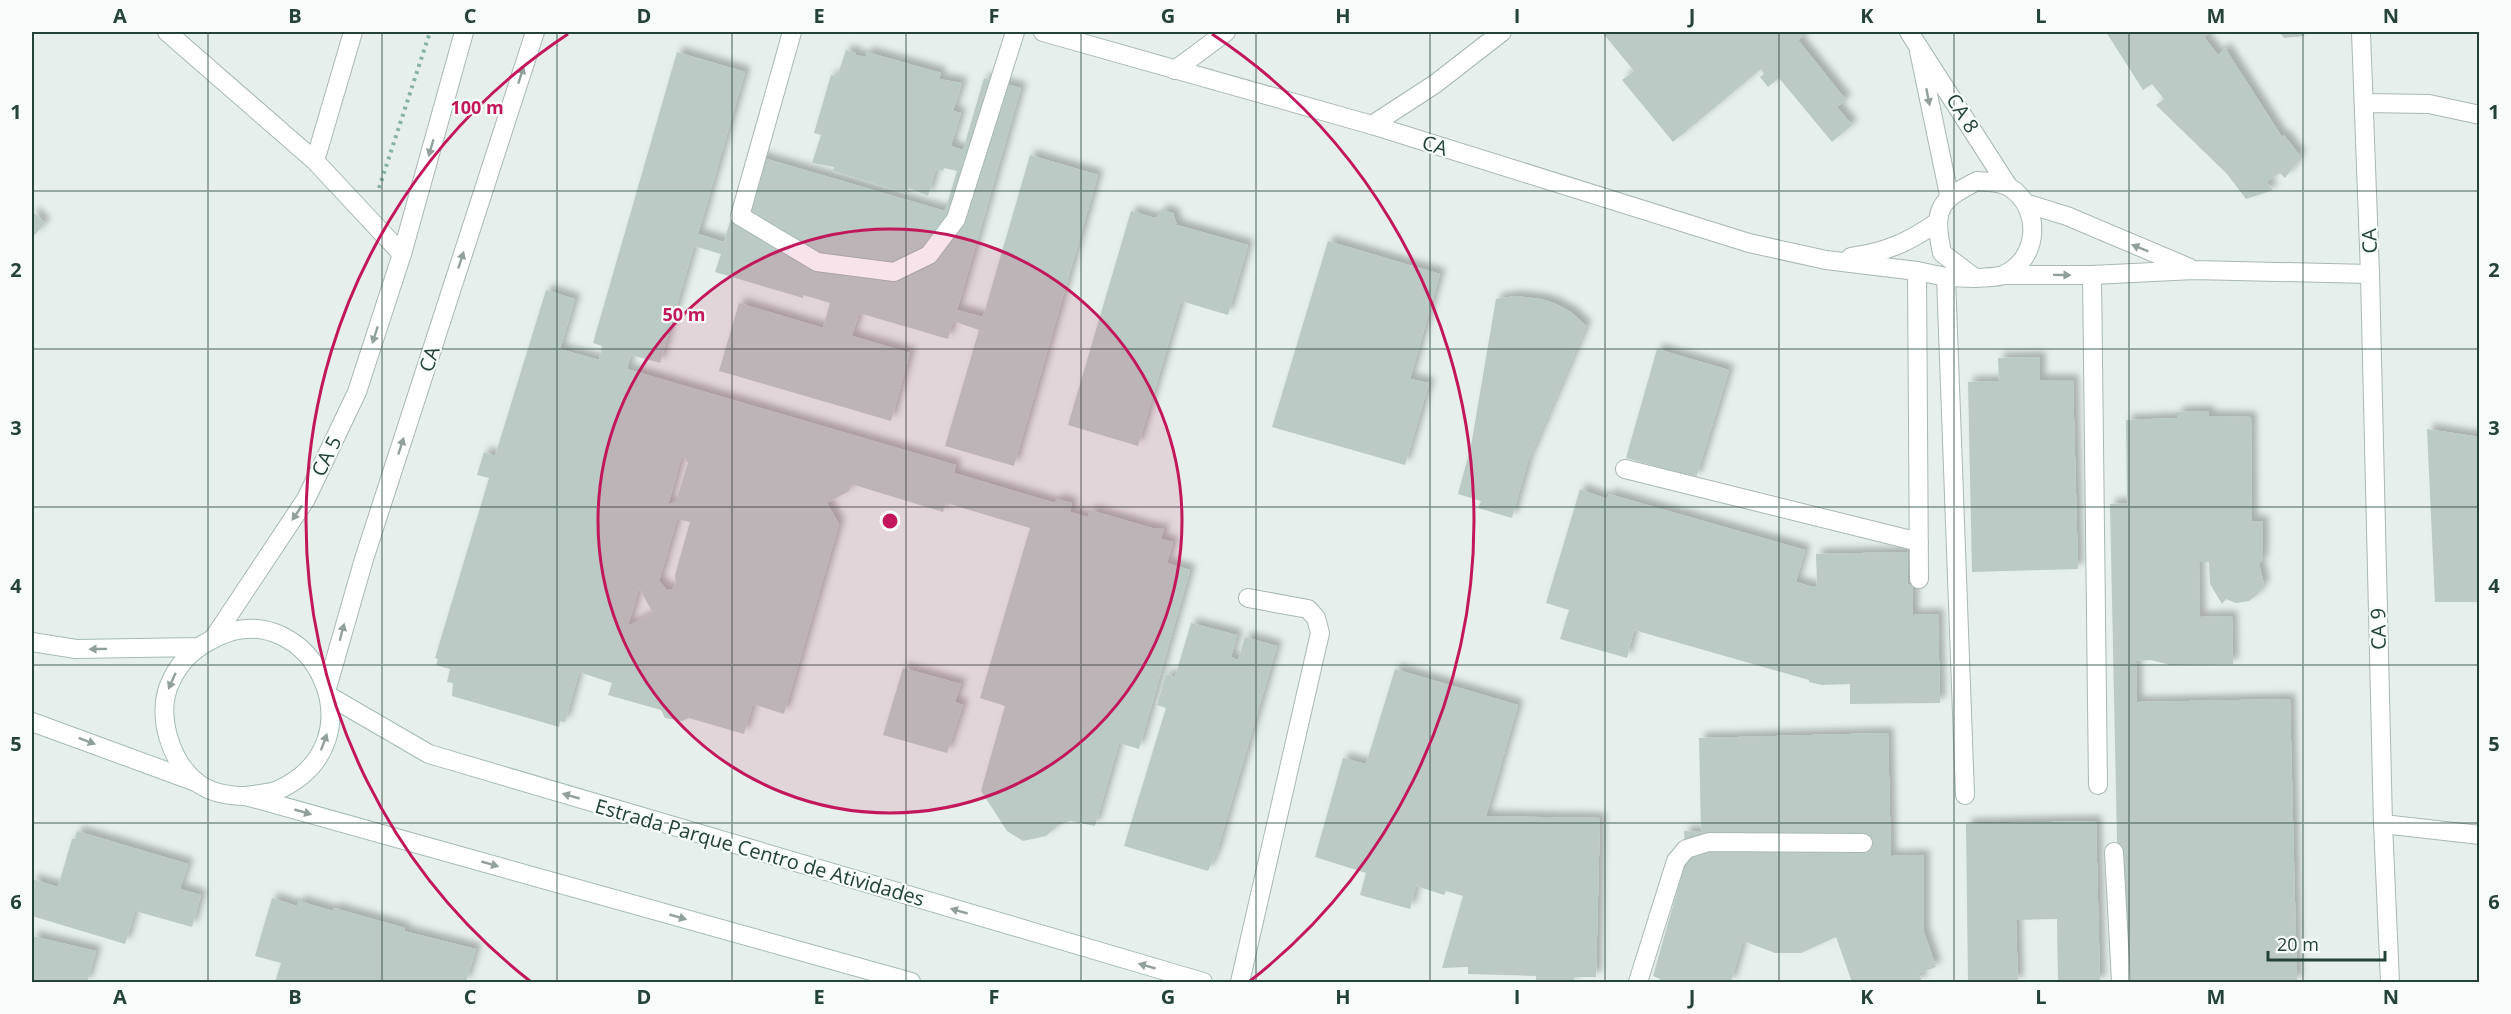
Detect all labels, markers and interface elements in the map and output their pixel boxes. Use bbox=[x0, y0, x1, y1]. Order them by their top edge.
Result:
text: A bbox=[113, 2, 127, 29]
text: B bbox=[288, 2, 302, 29]
text: C bbox=[464, 2, 477, 29]
text: D bbox=[637, 2, 651, 29]
text: E bbox=[813, 2, 825, 29]
text: F bbox=[989, 2, 999, 29]
text: G bbox=[1161, 2, 1175, 29]
text: H bbox=[1335, 2, 1351, 29]
text: I bbox=[1514, 2, 1520, 29]
text: J bbox=[1687, 2, 1695, 29]
text: K bbox=[1860, 2, 1874, 29]
text: L bbox=[2035, 2, 2047, 29]
text: M bbox=[2207, 2, 2225, 29]
text: N bbox=[2383, 2, 2399, 29]
one-way arrow bbox=[517, 66, 526, 84]
one-way arrow bbox=[1924, 88, 1933, 107]
street label: CA 8 bbox=[1940, 88, 1986, 138]
text: 100 m bbox=[450, 95, 504, 119]
text: 1 bbox=[10, 98, 22, 125]
text: 1 bbox=[2488, 98, 2500, 125]
street label: CA bbox=[1419, 128, 1451, 162]
one-way arrow bbox=[426, 139, 436, 158]
street label: CA bbox=[2355, 228, 2383, 254]
one-way arrow bbox=[2131, 243, 2149, 252]
one-way arrow bbox=[457, 251, 466, 269]
text: 2 bbox=[10, 256, 22, 283]
text: 2 bbox=[2488, 256, 2500, 283]
one-way arrow bbox=[2052, 270, 2071, 280]
text: 50 m bbox=[663, 302, 705, 326]
one-way arrow bbox=[370, 326, 380, 344]
street label: CA bbox=[412, 342, 446, 375]
text: 3 bbox=[10, 414, 22, 441]
text: 3 bbox=[2488, 414, 2500, 441]
street label: CA 5 bbox=[305, 431, 347, 481]
one-way arrow bbox=[396, 437, 406, 455]
one-way arrow bbox=[291, 505, 302, 521]
centre of rings bbox=[880, 511, 900, 531]
text: 4 bbox=[10, 572, 22, 599]
text: 4 bbox=[2488, 572, 2500, 599]
street label: CA 9 bbox=[2364, 608, 2392, 650]
one-way arrow bbox=[337, 623, 347, 641]
one-way arrow bbox=[88, 644, 107, 654]
one-way arrow bbox=[167, 672, 177, 690]
text: 5 bbox=[10, 730, 22, 757]
text: 5 bbox=[2488, 730, 2500, 757]
one-way arrow bbox=[320, 733, 330, 751]
one-way arrow bbox=[78, 737, 96, 746]
one-way arrow bbox=[562, 791, 580, 800]
street label: Estrada Parque Centro de Atividades bbox=[592, 792, 928, 912]
one-way arrow bbox=[294, 807, 312, 817]
one-way arrow bbox=[482, 860, 500, 869]
text: 6 bbox=[10, 888, 22, 915]
text: 6 bbox=[2488, 888, 2500, 915]
one-way arrow bbox=[950, 906, 968, 915]
one-way arrow bbox=[669, 913, 687, 922]
scale bar bbox=[2268, 924, 2385, 962]
text: 20 m bbox=[2277, 932, 2319, 956]
one-way arrow bbox=[1137, 961, 1155, 970]
text: A bbox=[113, 983, 127, 1010]
text: B bbox=[288, 983, 302, 1010]
text: C bbox=[464, 983, 477, 1010]
text: D bbox=[637, 983, 651, 1010]
text: E bbox=[813, 983, 825, 1010]
text: F bbox=[989, 983, 999, 1010]
text: G bbox=[1161, 983, 1175, 1010]
text: H bbox=[1335, 983, 1351, 1010]
text: I bbox=[1514, 983, 1520, 1010]
text: J bbox=[1687, 983, 1695, 1010]
text: K bbox=[1860, 983, 1874, 1010]
text: L bbox=[2035, 983, 2047, 1010]
text: M bbox=[2207, 983, 2225, 1010]
text: N bbox=[2383, 983, 2399, 1010]

